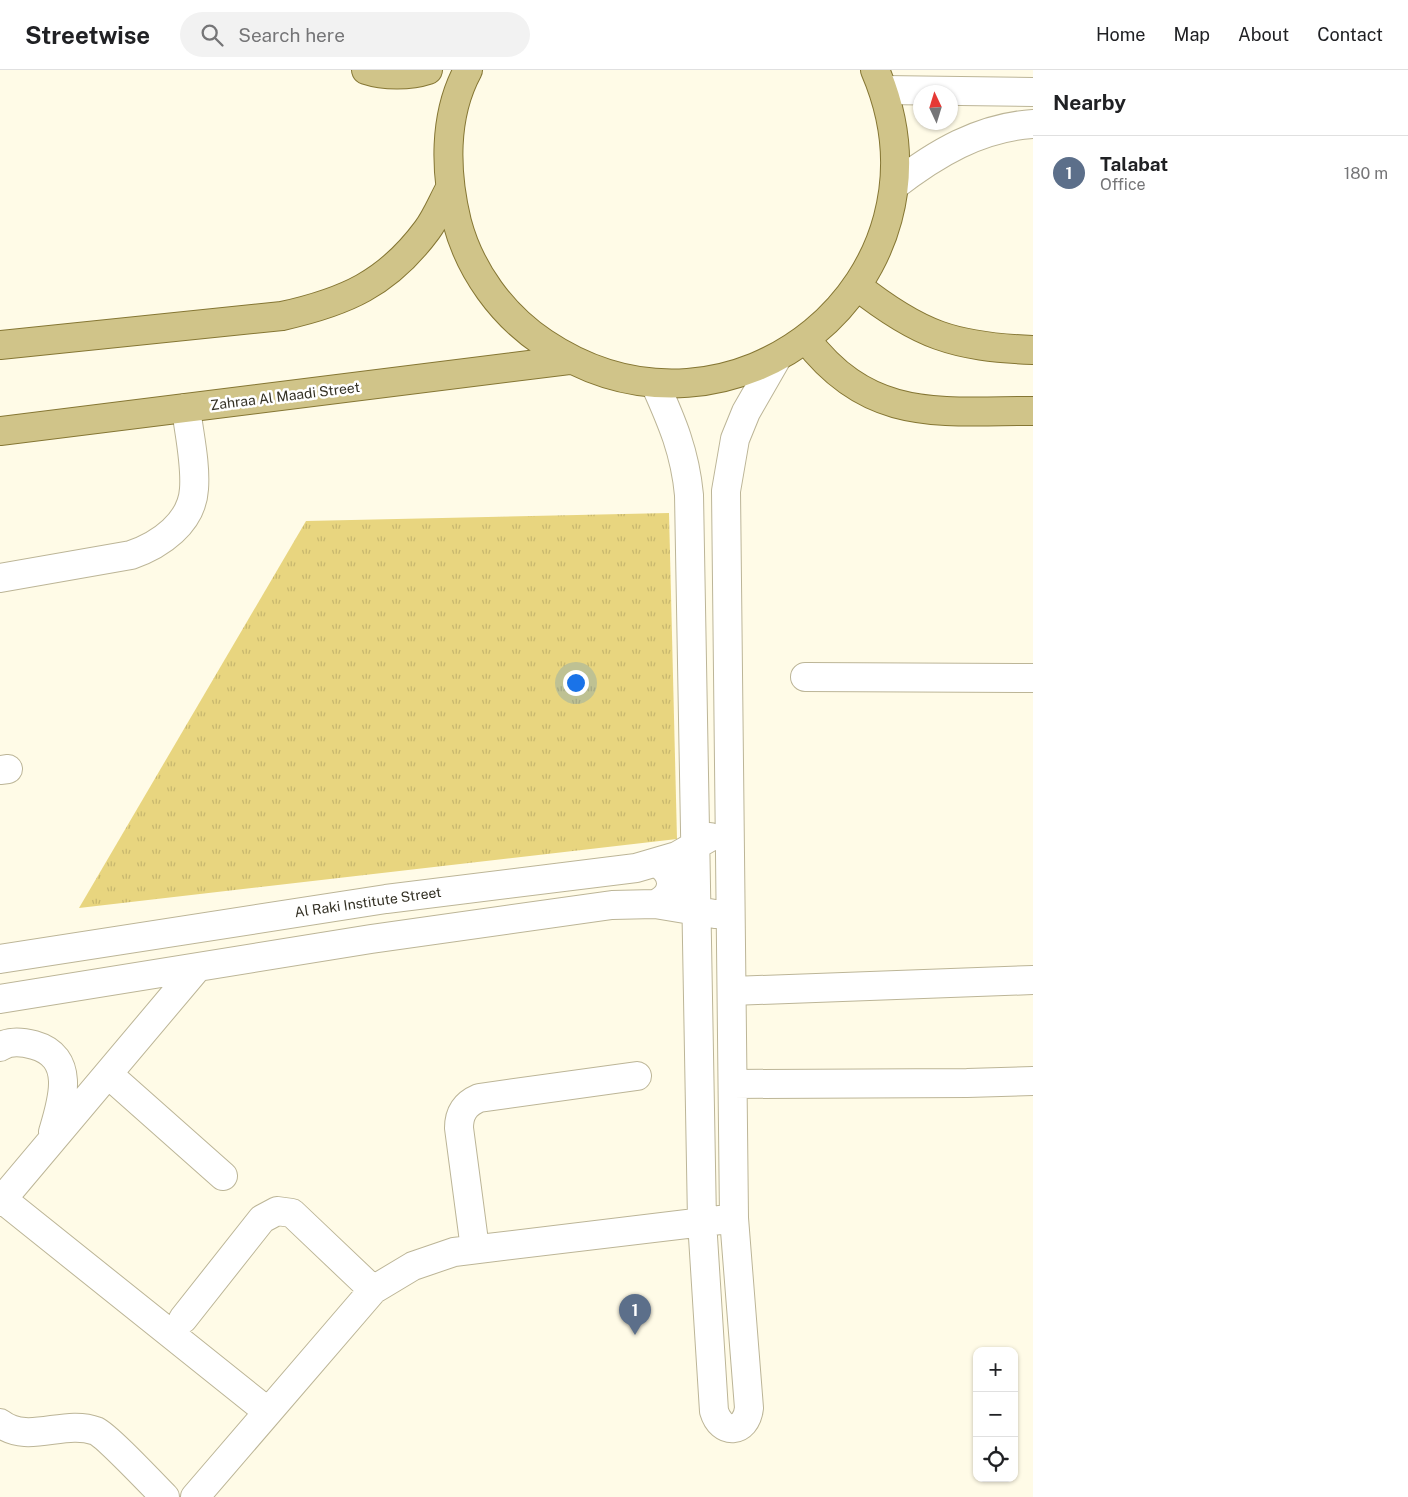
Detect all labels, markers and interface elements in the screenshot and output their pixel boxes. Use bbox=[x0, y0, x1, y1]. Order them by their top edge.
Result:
search box bbox=[180, 12, 530, 57]
text: Streetwise bbox=[25, 21, 150, 49]
icon: search bbox=[198, 21, 226, 49]
text: Search here bbox=[238, 24, 345, 46]
text: Home bbox=[1096, 24, 1146, 45]
text: Map bbox=[1174, 24, 1210, 45]
text: About bbox=[1238, 24, 1289, 45]
text: Contact bbox=[1317, 24, 1383, 45]
north arrow bbox=[913, 85, 958, 130]
text: Nearby bbox=[1053, 90, 1126, 115]
text: Talabat bbox=[1100, 153, 1168, 175]
text: 1 bbox=[1066, 164, 1072, 183]
text: 180 m bbox=[1344, 164, 1388, 183]
text: Office bbox=[1100, 175, 1146, 194]
street label: Zahraa Al Maadi Street bbox=[209, 379, 361, 413]
your location bbox=[563, 670, 589, 696]
street label: Al Raki Institute Street bbox=[294, 884, 442, 920]
pin: 1 bbox=[619, 1294, 651, 1335]
map controls bbox=[973, 1347, 1018, 1482]
button: + bbox=[973, 1347, 1018, 1392]
button: − bbox=[973, 1392, 1018, 1437]
button: locate bbox=[973, 1437, 1018, 1482]

